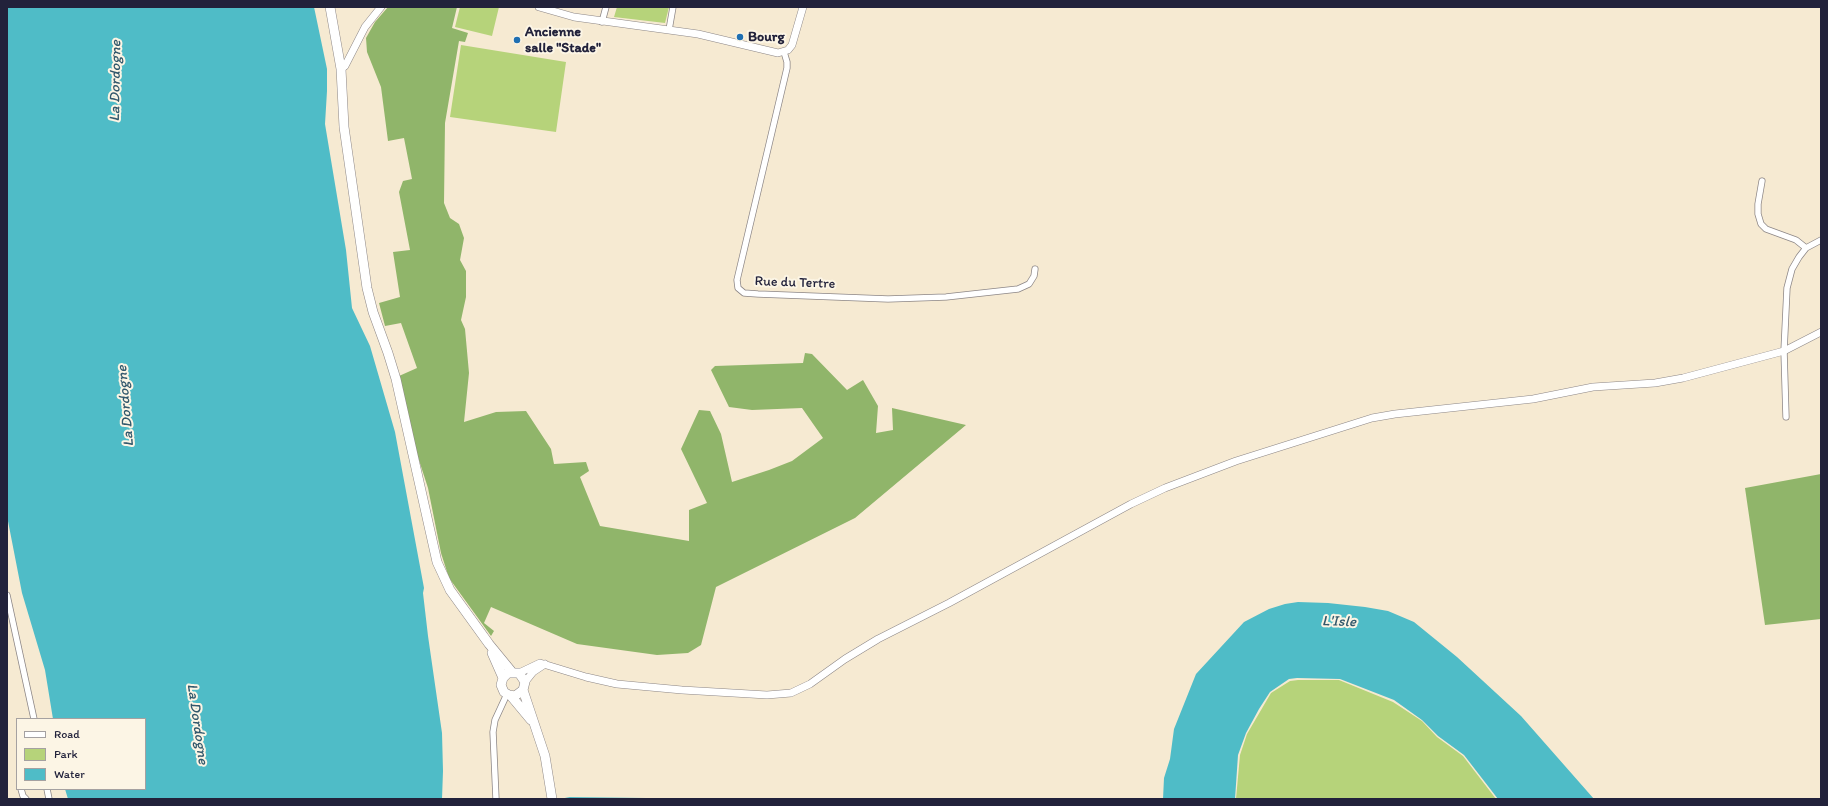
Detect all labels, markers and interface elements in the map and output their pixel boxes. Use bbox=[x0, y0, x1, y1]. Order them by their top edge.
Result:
place label: Ancienne salle "Stade" bbox=[525, 24, 601, 56]
place label: Bourg bbox=[748, 29, 785, 45]
marker: Bourg bbox=[735, 32, 745, 42]
marker: Ancienne salle "Stade" bbox=[512, 35, 522, 45]
water label: La Dordogne bbox=[106, 40, 126, 122]
street label: Rue du Tertre bbox=[754, 273, 836, 293]
water label: La Dordogne bbox=[113, 365, 139, 447]
water label: L'Isle bbox=[1322, 612, 1356, 632]
water label: La Dordogne bbox=[182, 682, 212, 766]
legend bbox=[16, 718, 146, 790]
text: Road bbox=[54, 727, 80, 741]
text: Park bbox=[54, 747, 78, 761]
text: Water bbox=[54, 767, 85, 781]

